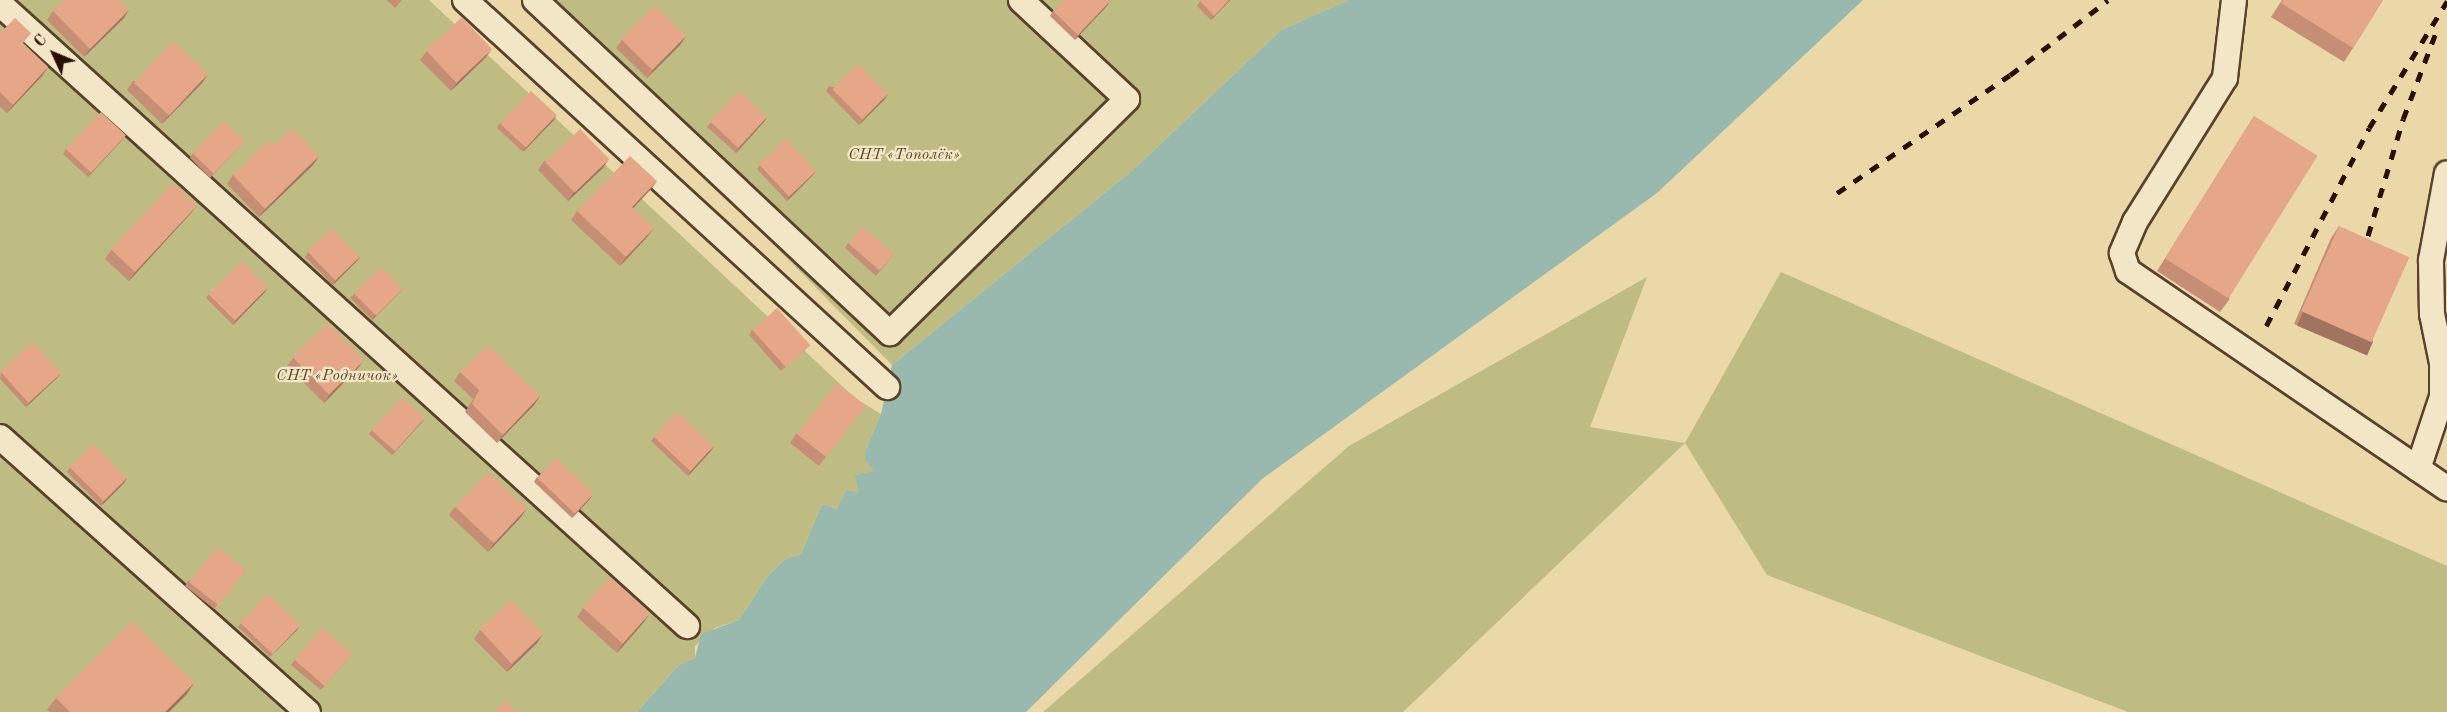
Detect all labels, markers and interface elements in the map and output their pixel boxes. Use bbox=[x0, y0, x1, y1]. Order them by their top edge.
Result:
north arrow bbox=[24, 24, 84, 84]
text: С bbox=[32, 32, 50, 51]
park label: СНТ «Тополёк» bbox=[848, 145, 960, 165]
park label: СНТ «Родничок» bbox=[276, 366, 398, 386]

